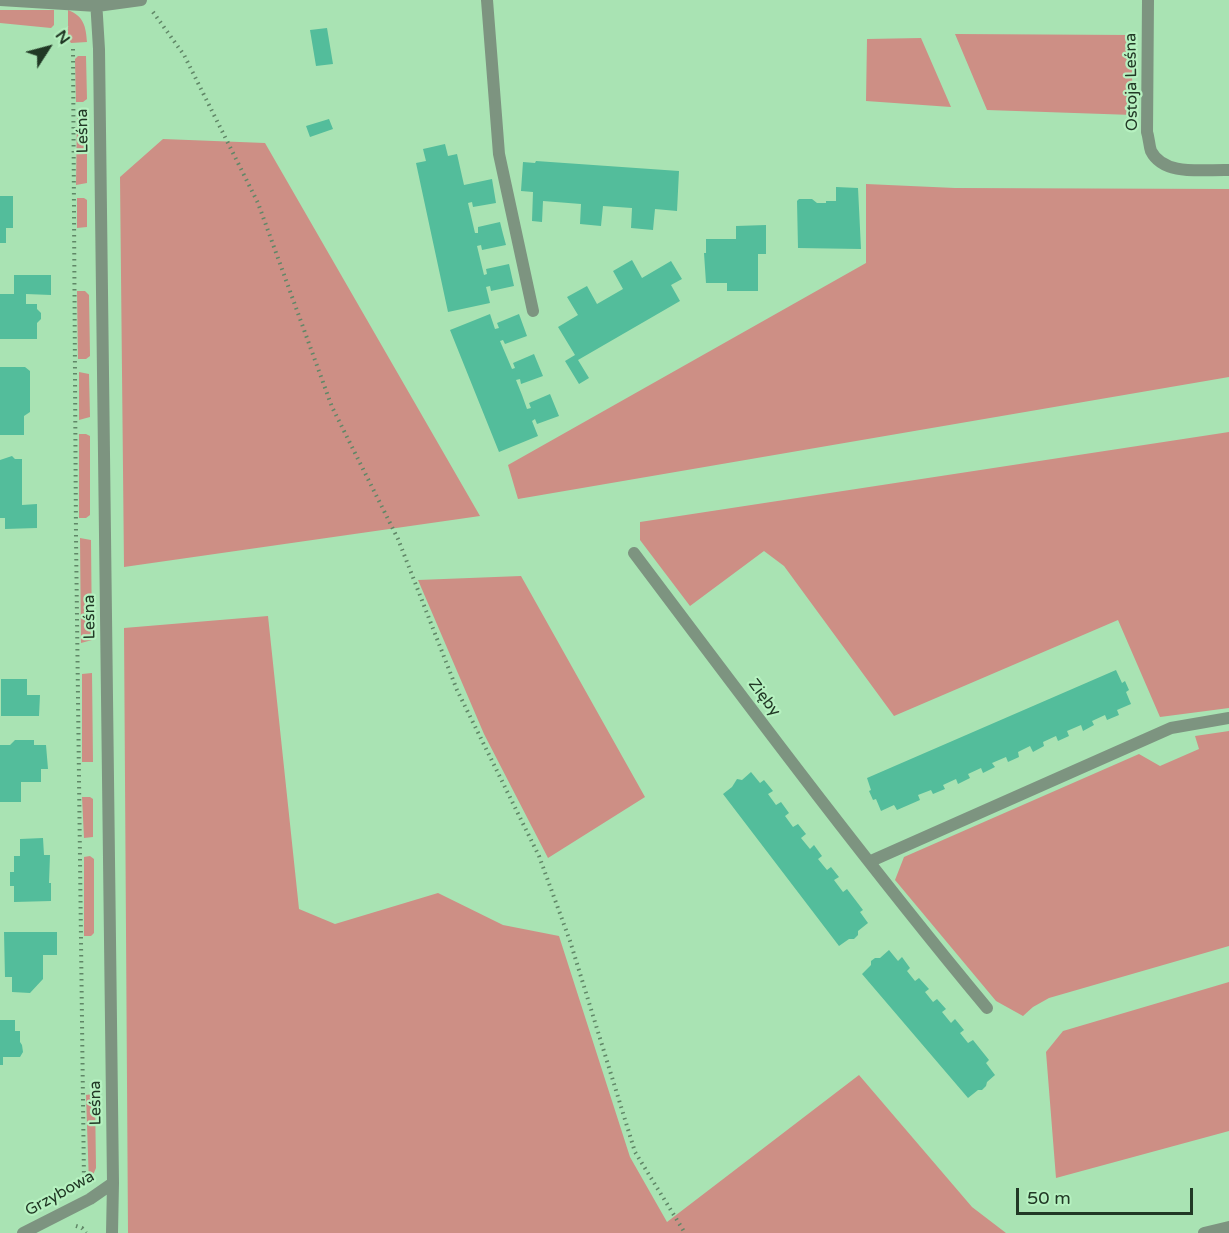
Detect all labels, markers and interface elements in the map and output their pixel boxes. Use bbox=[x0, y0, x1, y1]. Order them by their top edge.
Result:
north arrow bbox=[18, 18, 78, 78]
text: N bbox=[51, 26, 74, 48]
street label: Ostoja Leśna bbox=[1122, 33, 1142, 131]
street label: Leśna bbox=[73, 108, 93, 154]
street label: Leśna bbox=[80, 594, 100, 640]
street label: Zięby bbox=[744, 676, 784, 720]
street label: Leśna bbox=[86, 1080, 106, 1126]
street label: Grzybowa bbox=[22, 1167, 98, 1221]
scale bar bbox=[1019, 1176, 1196, 1214]
text: 50 m bbox=[1027, 1187, 1071, 1209]

